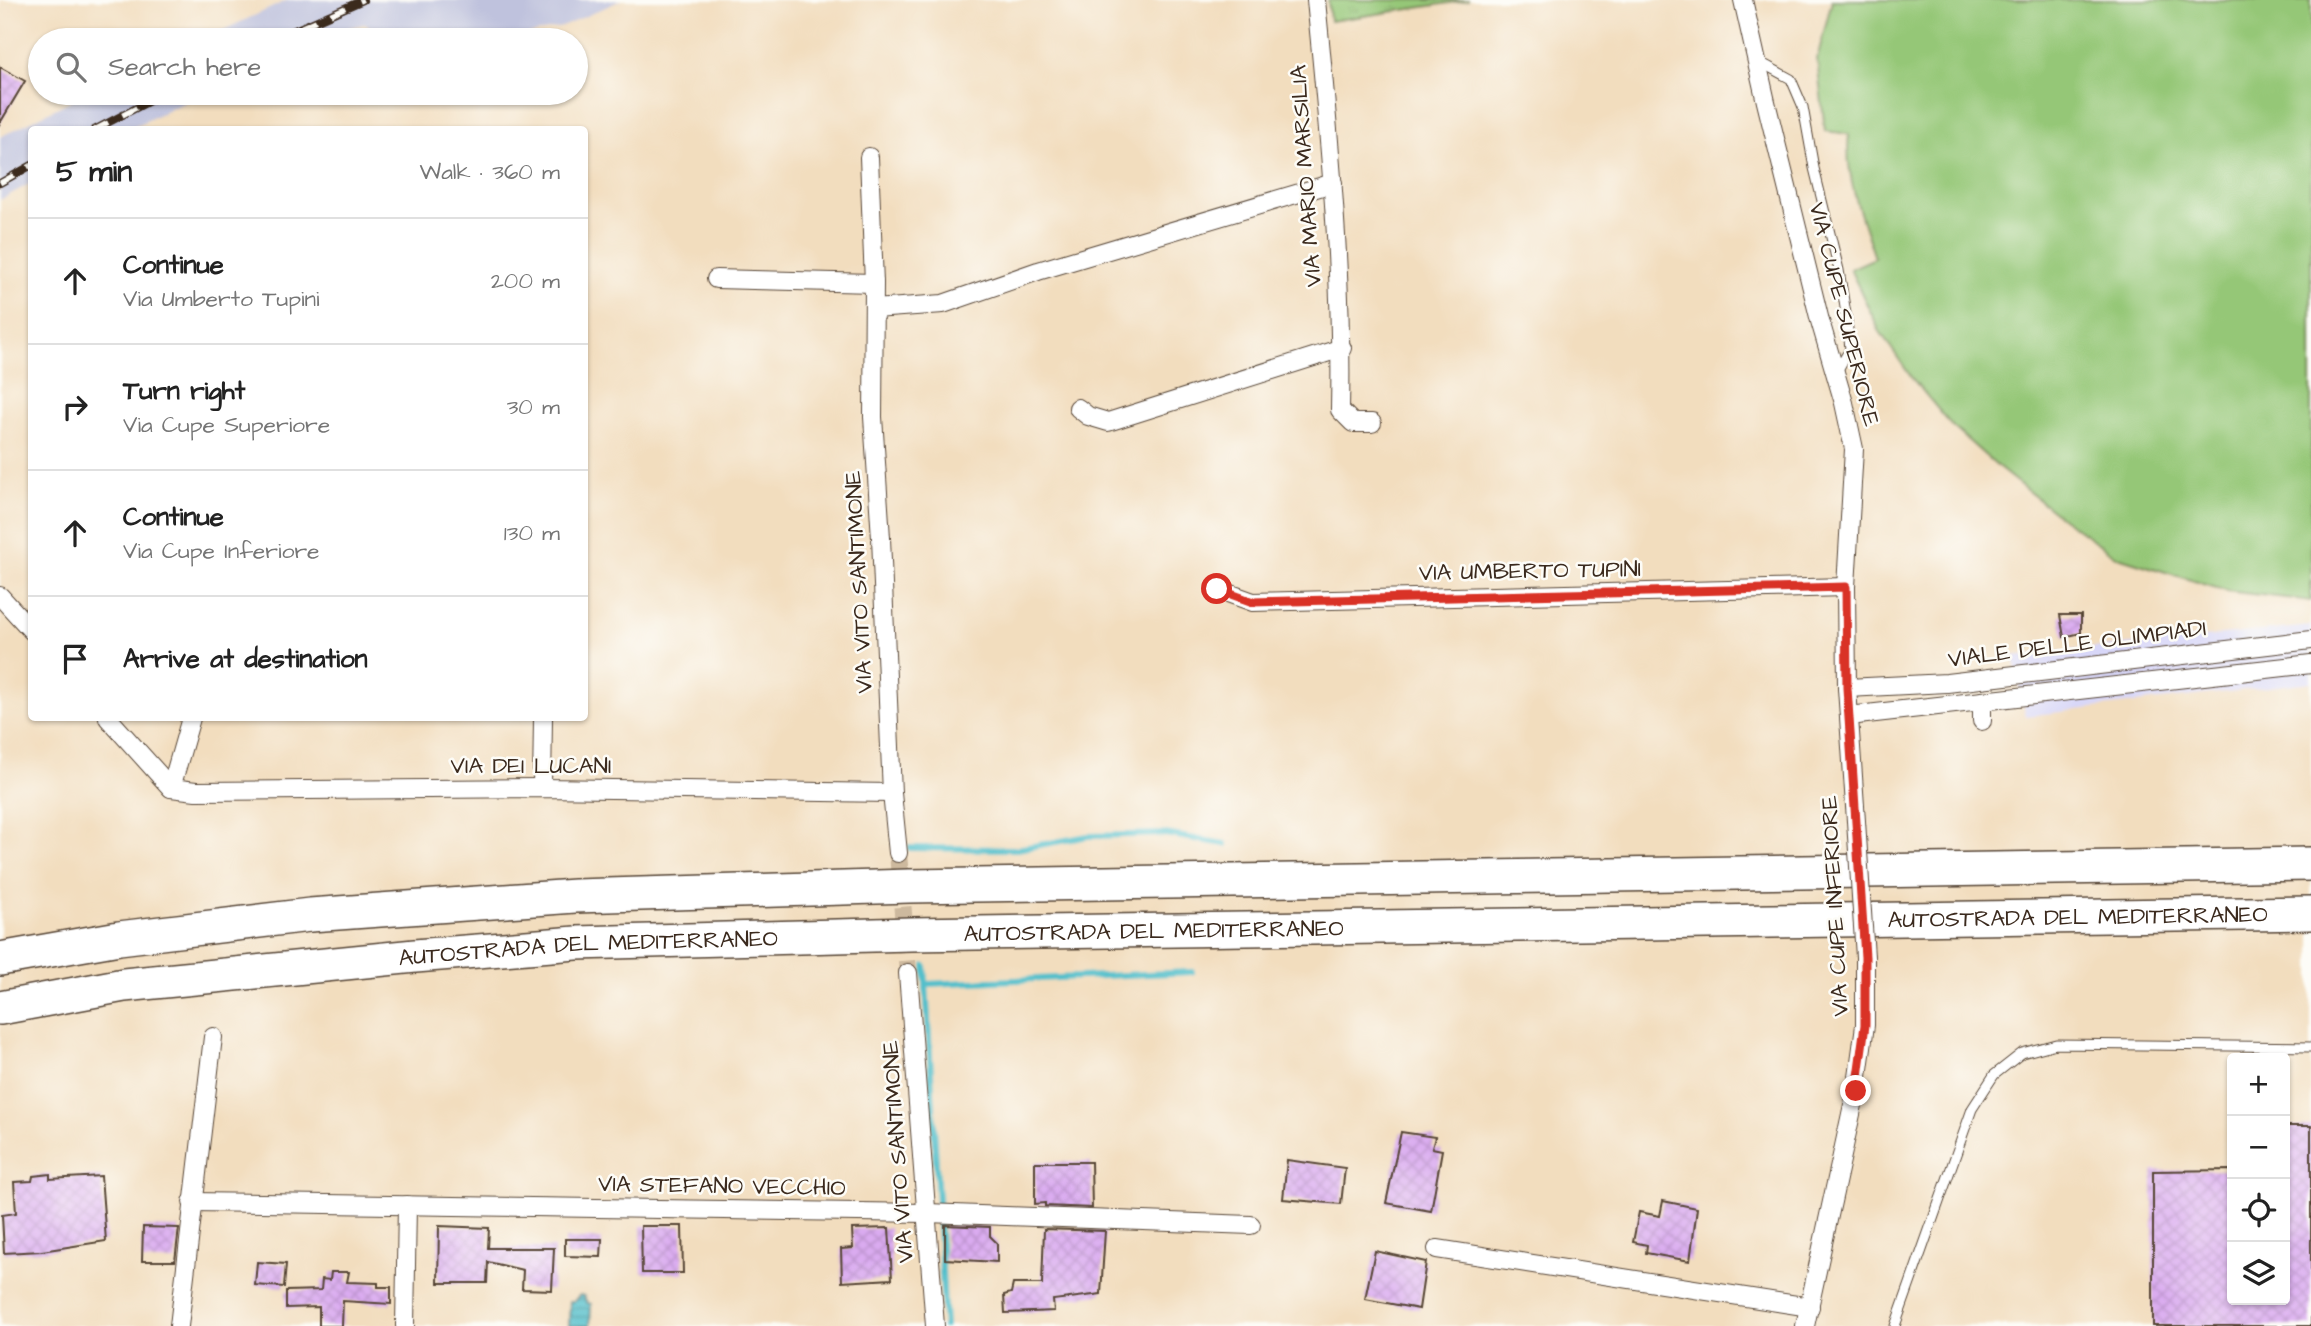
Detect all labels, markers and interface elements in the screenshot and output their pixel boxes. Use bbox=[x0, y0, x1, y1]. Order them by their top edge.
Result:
search box bbox=[28, 28, 588, 105]
icon: search bbox=[52, 48, 90, 86]
text: Search here bbox=[108, 49, 261, 85]
street label: VIA MARIO MARSILIA bbox=[1282, 63, 1330, 288]
text: 5 min bbox=[56, 151, 132, 193]
text: Walk · 360 m bbox=[420, 156, 560, 188]
street label: VIA CUPE SUPERIORE bbox=[1801, 199, 1887, 430]
text: Continue bbox=[123, 247, 224, 283]
icon: ahead bbox=[56, 262, 94, 300]
text: 200 m bbox=[491, 265, 560, 297]
text: Via Umberto Tupini bbox=[123, 283, 319, 315]
text: Turn right bbox=[123, 373, 245, 409]
icon: right bbox=[56, 388, 94, 426]
text: 30 m bbox=[507, 391, 560, 423]
text: Via Cupe Superiore bbox=[123, 409, 330, 441]
street label: VIA VITO SANTIMONE bbox=[837, 469, 881, 694]
text: Continue bbox=[123, 499, 224, 535]
icon: ahead bbox=[56, 514, 94, 552]
text: 130 m bbox=[504, 517, 560, 549]
text: Via Cupe Inferiore bbox=[123, 535, 320, 567]
street label: VIA UMBERTO TUPINI bbox=[1419, 553, 1641, 589]
route start bbox=[1201, 573, 1232, 604]
street label: VIALE DELLE OLIMPIADI bbox=[1946, 612, 2208, 676]
icon: arrive bbox=[56, 640, 94, 678]
text: Arrive at destination bbox=[123, 641, 368, 677]
street label: VIA DEI LUCANI bbox=[451, 750, 611, 782]
street label: VIA CUPE INFERIORE bbox=[1813, 794, 1857, 1017]
street label: AUTOSTRADA DEL MEDITERRANEO bbox=[1887, 899, 2268, 936]
street label: AUTOSTRADA DEL MEDITERRANEO bbox=[963, 913, 1344, 950]
street label: AUTOSTRADA DEL MEDITERRANEO bbox=[397, 923, 778, 975]
street label: VIA VITO SANTIMONE bbox=[874, 1039, 922, 1264]
map controls bbox=[2227, 1053, 2290, 1305]
button: + bbox=[2227, 1053, 2290, 1116]
route end bbox=[1840, 1075, 1871, 1106]
button: − bbox=[2227, 1116, 2290, 1179]
street label: VIA STEFANO VECCHIO bbox=[598, 1168, 846, 1204]
button: locate bbox=[2227, 1179, 2290, 1242]
button: layers bbox=[2227, 1242, 2290, 1305]

